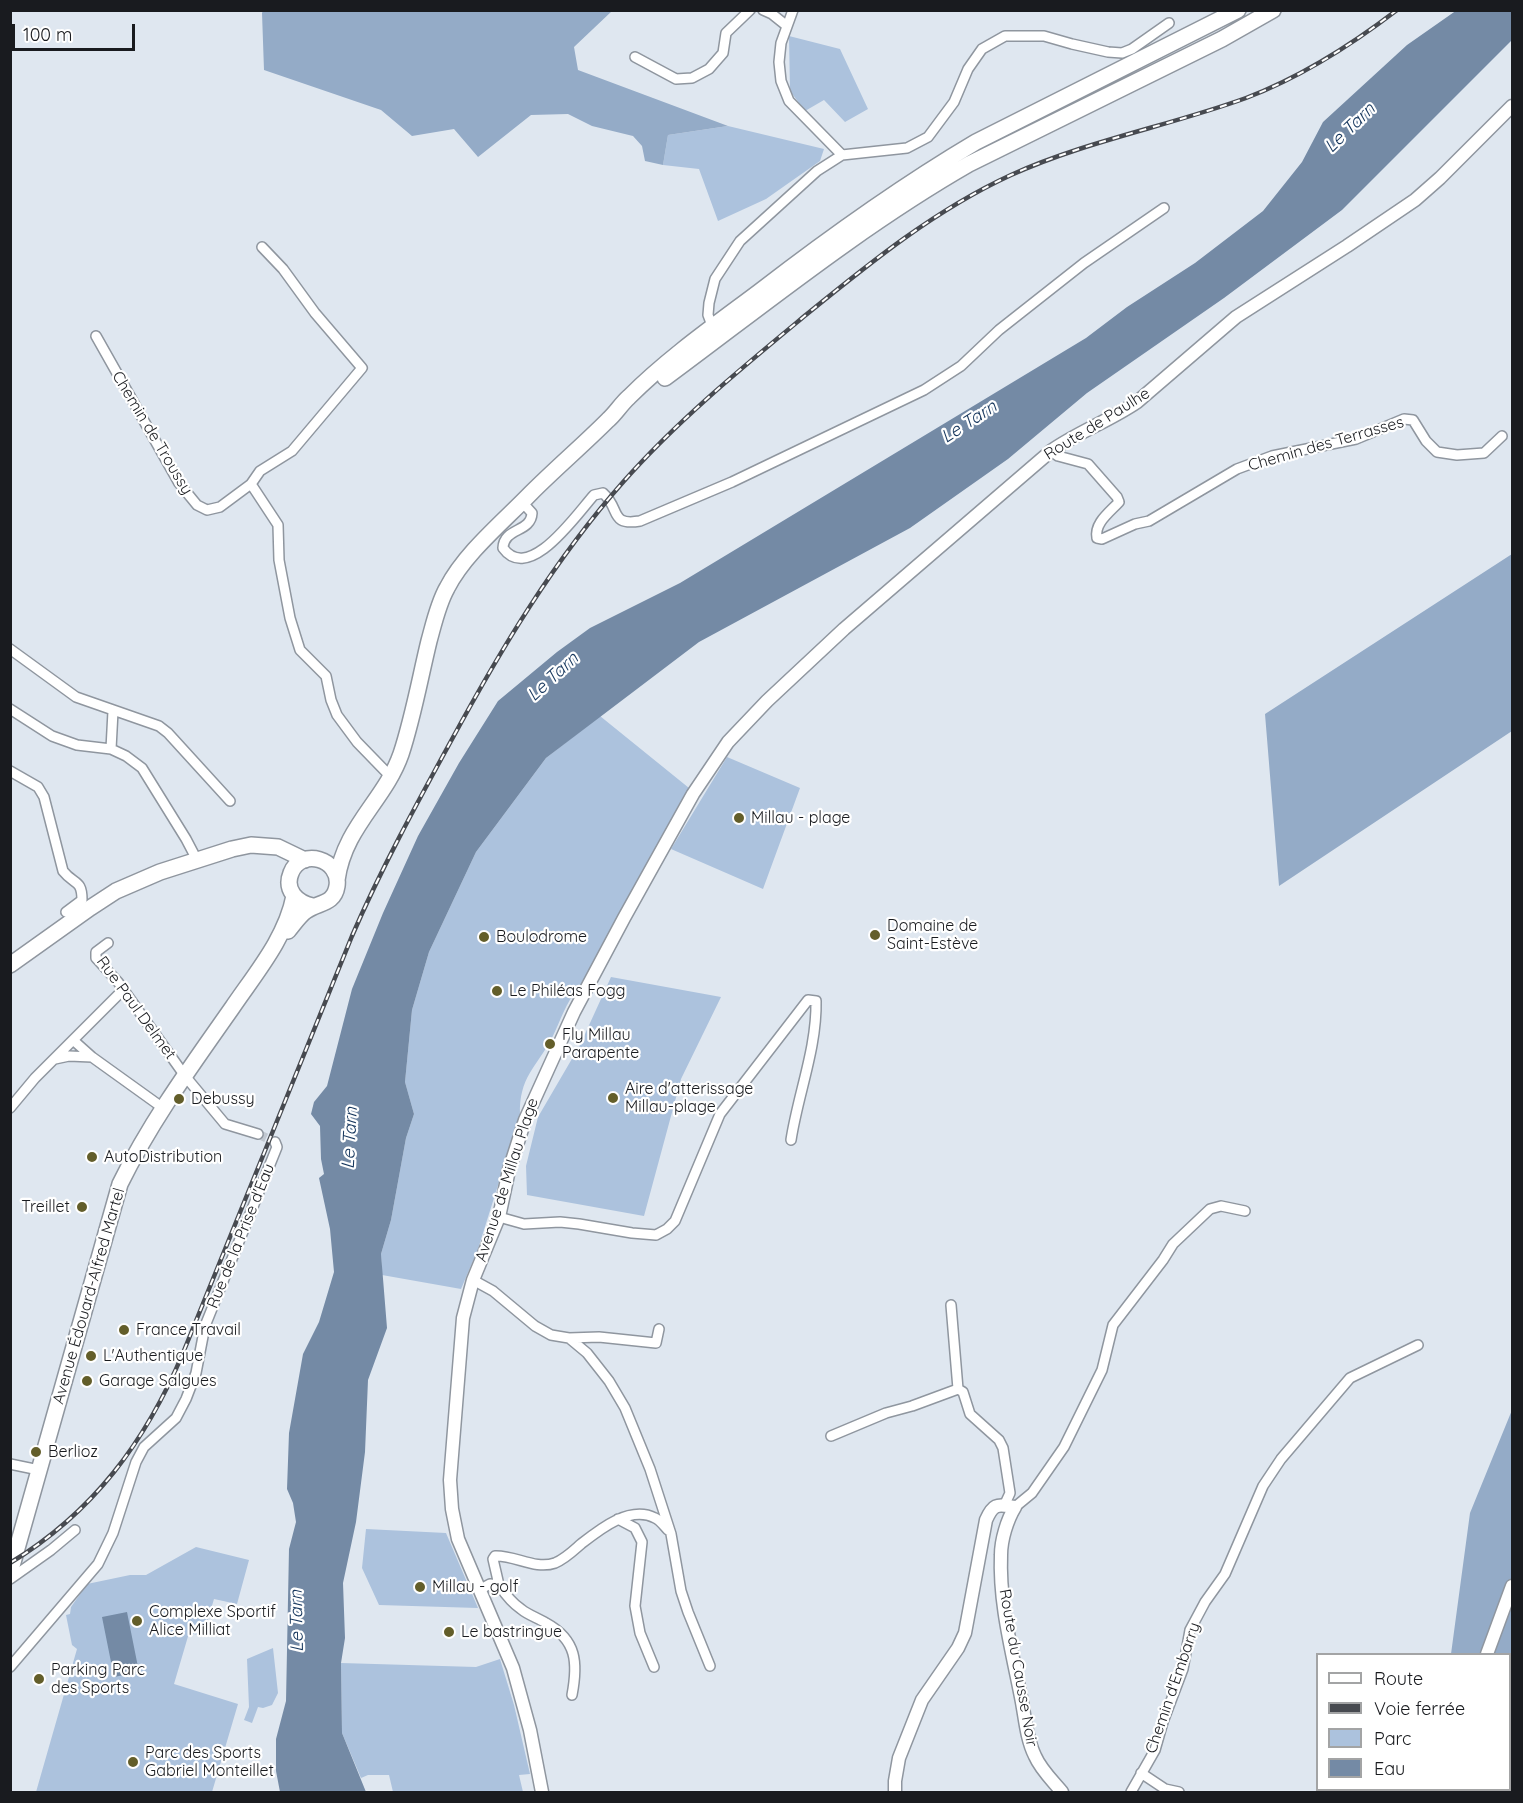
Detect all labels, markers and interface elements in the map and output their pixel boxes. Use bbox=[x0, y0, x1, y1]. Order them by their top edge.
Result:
scale bar bbox=[15, 12, 138, 50]
text: 100 m bbox=[23, 23, 72, 46]
water label: Le Tarn bbox=[1320, 99, 1380, 157]
street label: Chemin de Troussy bbox=[108, 368, 196, 498]
street label: Route de Paulhe bbox=[1041, 384, 1153, 464]
water label: Le Tarn bbox=[937, 396, 1001, 448]
street label: Chemin des Terrasses bbox=[1246, 413, 1406, 475]
water label: Le Tarn bbox=[523, 648, 583, 706]
place label: Millau - plage bbox=[751, 808, 850, 828]
marker: Millau - plage bbox=[732, 811, 746, 825]
place label: Domaine de Saint-Estève bbox=[887, 916, 978, 954]
place label: Boulodrome bbox=[496, 927, 587, 947]
marker: Domaine de Saint-Estève bbox=[868, 928, 882, 942]
marker: Boulodrome bbox=[477, 930, 491, 944]
street label: Rue Paul Delmet bbox=[92, 953, 180, 1063]
place label: Le Philéas Fogg bbox=[509, 981, 626, 1001]
marker: Le Philéas Fogg bbox=[490, 984, 504, 998]
place label: Fly Millau Parapente bbox=[562, 1025, 639, 1063]
marker: Fly Millau Parapente bbox=[543, 1037, 557, 1051]
place label: Aire d'atterissage Millau-plage bbox=[625, 1079, 753, 1117]
place label: Debussy bbox=[191, 1089, 255, 1109]
marker: Aire d'atterissage Millau-plage bbox=[606, 1091, 620, 1105]
marker: Debussy bbox=[172, 1092, 186, 1106]
street label: Avenue de Millau Plage bbox=[471, 1096, 543, 1264]
water label: Le Tarn bbox=[338, 1106, 362, 1170]
place label: AutoDistribution bbox=[104, 1147, 222, 1167]
marker: AutoDistribution bbox=[85, 1150, 99, 1164]
street label: Rue de la Prise d'Eau bbox=[203, 1161, 279, 1311]
street label: Avenue Édouard-Alfred Martel bbox=[49, 1186, 129, 1406]
place label: Treillet bbox=[21, 1197, 70, 1217]
marker: Treillet bbox=[75, 1200, 89, 1214]
place label: France Travail bbox=[136, 1320, 241, 1340]
marker: France Travail bbox=[117, 1323, 131, 1337]
place label: L'Authentique bbox=[103, 1346, 203, 1366]
marker: L'Authentique bbox=[84, 1349, 98, 1363]
place label: Garage Salgues bbox=[99, 1371, 216, 1391]
marker: Garage Salgues bbox=[80, 1374, 94, 1388]
place label: Berlioz bbox=[48, 1442, 98, 1462]
marker: Berlioz bbox=[29, 1445, 43, 1459]
place label: Millau - golf bbox=[432, 1577, 518, 1597]
marker: Millau - golf bbox=[413, 1580, 427, 1594]
street label: Route du Causse Noir bbox=[995, 1588, 1041, 1748]
water label: Le Tarn bbox=[286, 1590, 308, 1652]
place label: Complexe Sportif Alice Milliat bbox=[149, 1602, 276, 1640]
marker: Complexe Sportif Alice Milliat bbox=[130, 1614, 144, 1628]
street label: Chemin d'Embarry bbox=[1142, 1620, 1204, 1756]
place label: Le bastringue bbox=[461, 1622, 562, 1642]
marker: Le bastringue bbox=[442, 1625, 456, 1639]
legend bbox=[1316, 1653, 1511, 1791]
place label: Parking Parc des Sports bbox=[51, 1660, 145, 1698]
text: Route bbox=[1374, 1667, 1423, 1690]
marker: Parking Parc des Sports bbox=[32, 1672, 46, 1686]
text: Voie ferrée bbox=[1374, 1697, 1465, 1720]
text: Parc bbox=[1374, 1727, 1411, 1750]
place label: Parc des Sports Gabriel Monteillet bbox=[145, 1743, 274, 1781]
marker: Parc des Sports Gabriel Monteillet bbox=[126, 1755, 140, 1769]
text: Eau bbox=[1374, 1757, 1405, 1780]

